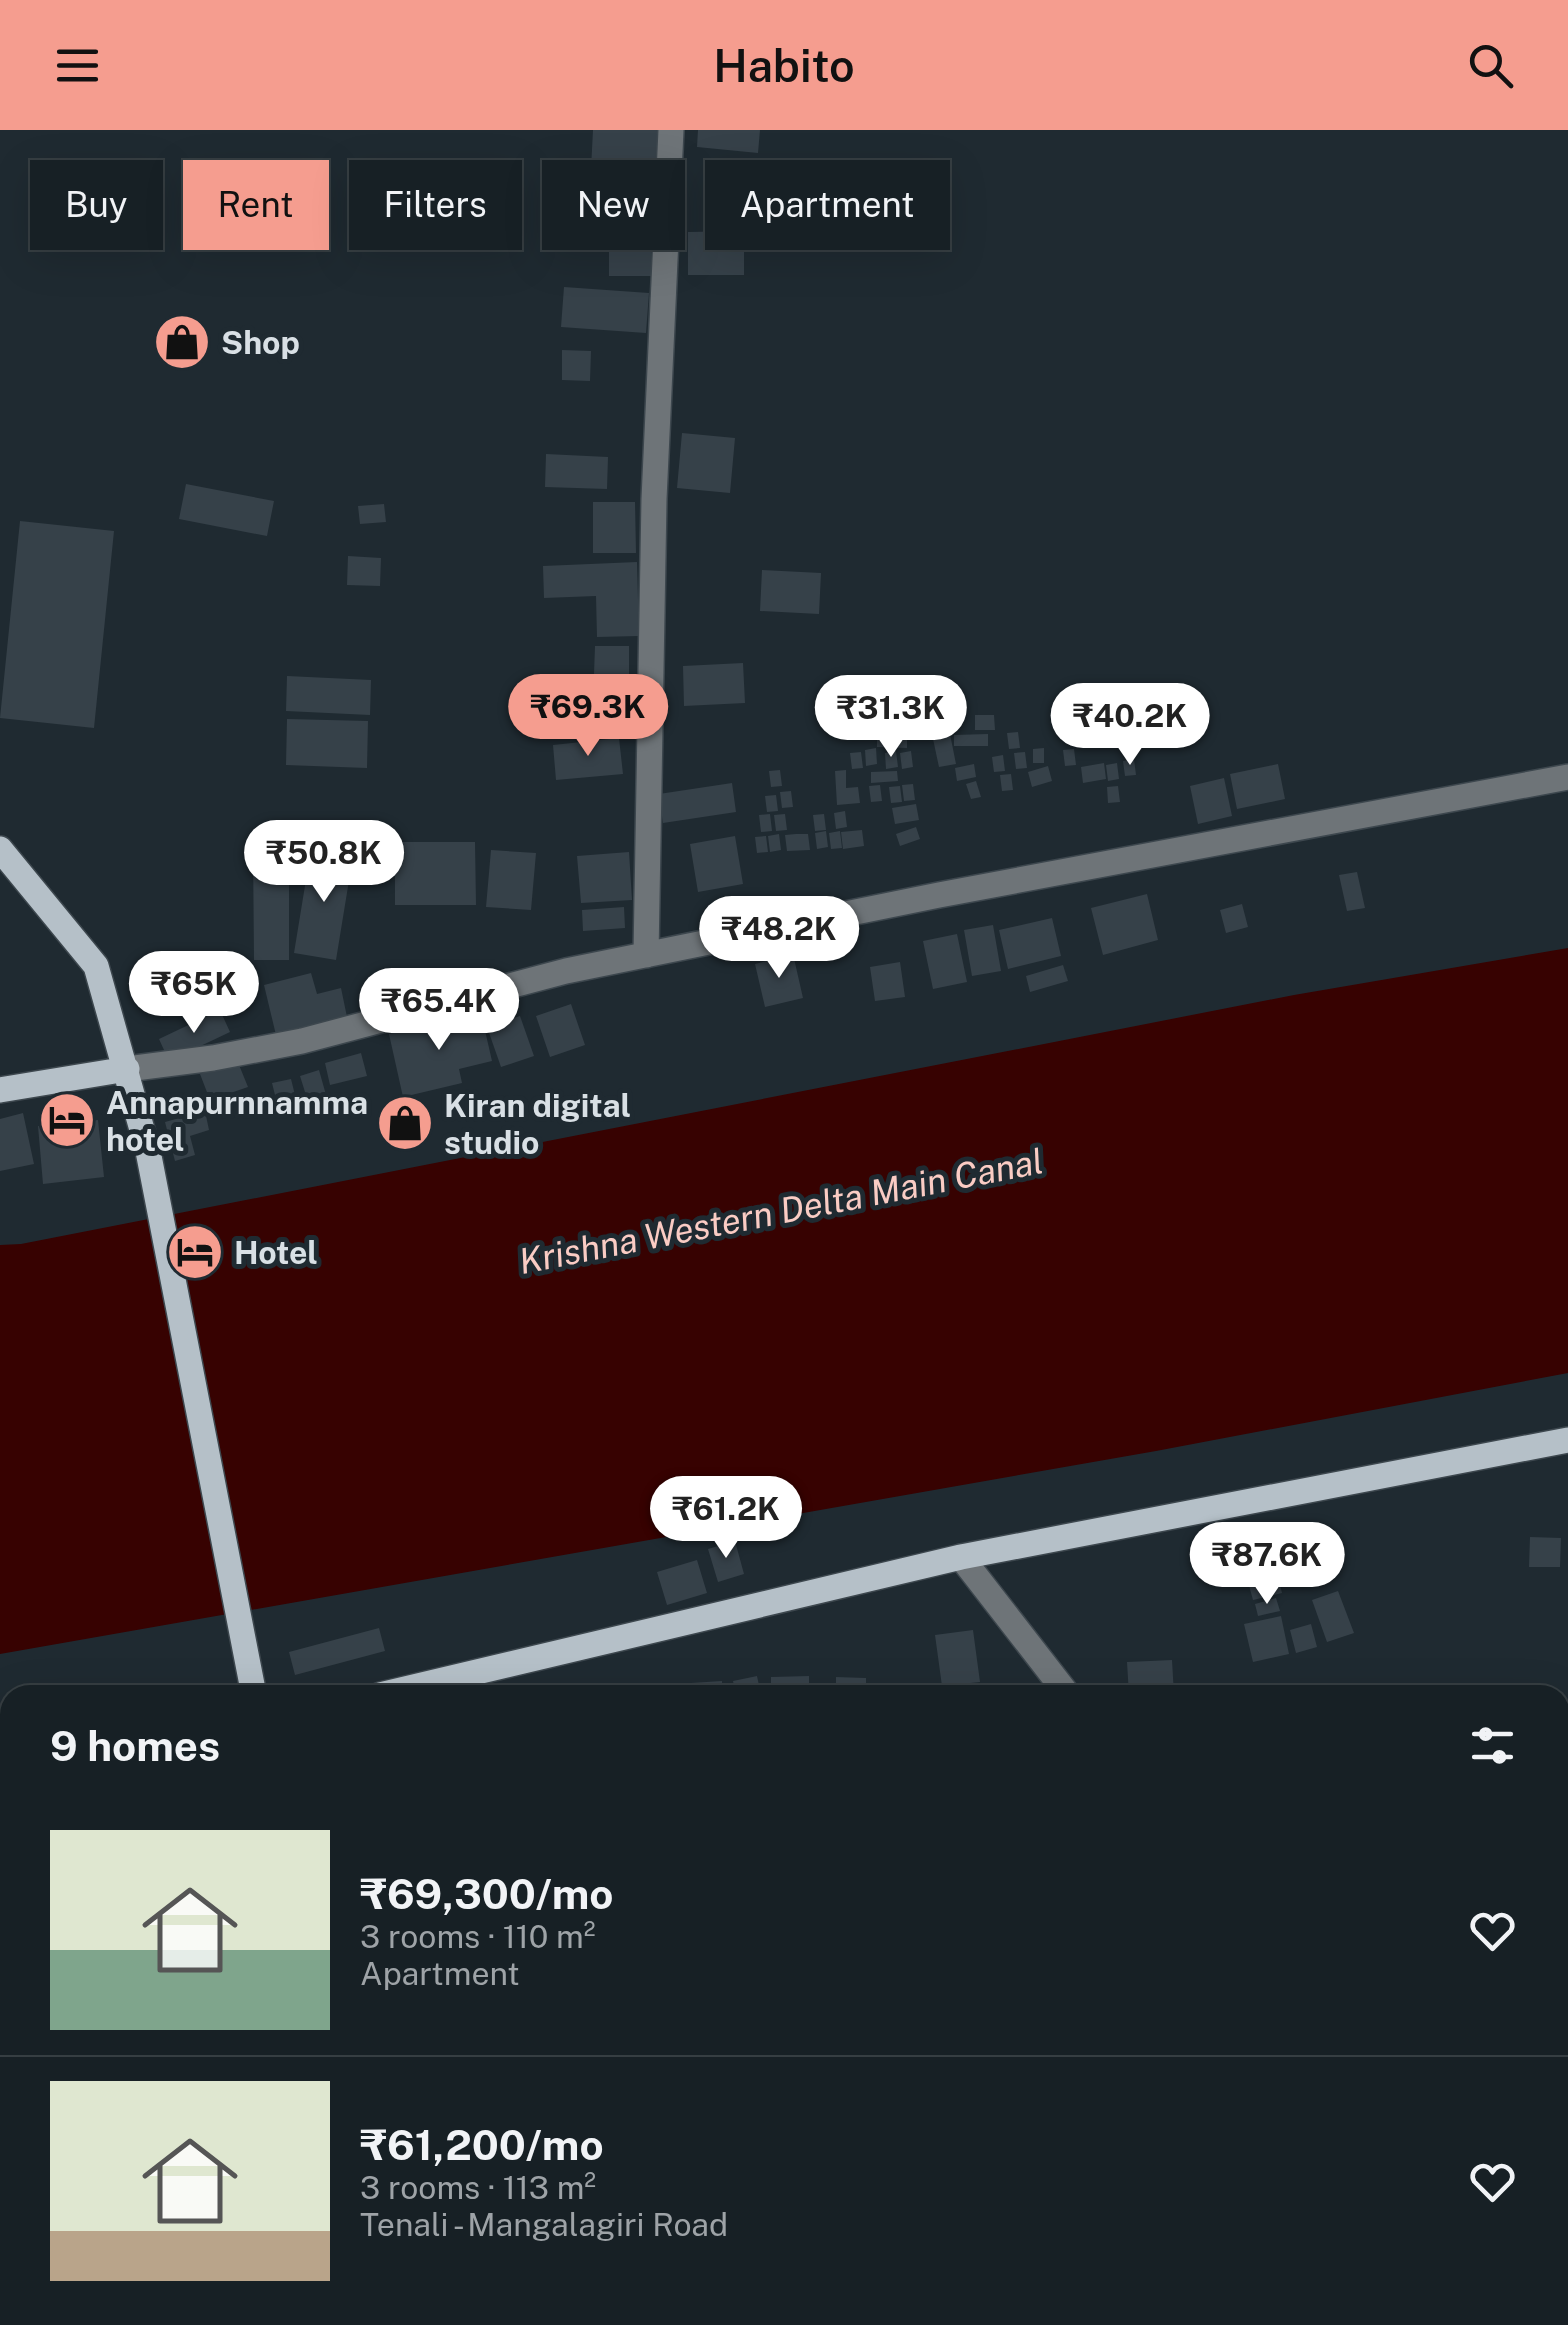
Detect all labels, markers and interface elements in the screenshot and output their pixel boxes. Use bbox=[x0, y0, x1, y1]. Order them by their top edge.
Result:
icon: menu bbox=[50, 38, 105, 93]
icon: search bbox=[1463, 38, 1518, 93]
text: Habito bbox=[713, 39, 855, 92]
chip: Buy bbox=[30, 160, 163, 250]
chip: Rent bbox=[183, 160, 329, 250]
chip: Filters bbox=[349, 160, 522, 250]
chip: New bbox=[542, 160, 685, 250]
chip: Apartment bbox=[705, 160, 950, 250]
shop icon: Shop bbox=[152, 312, 212, 372]
place label: Shop bbox=[221, 324, 300, 361]
pin: ₹69.3K bbox=[507, 674, 669, 759]
pin: ₹31.3K bbox=[810, 675, 972, 760]
pin: ₹40.2K bbox=[1049, 683, 1211, 768]
text: ₹69.3K bbox=[530, 688, 646, 725]
text: ₹31.3K bbox=[837, 689, 945, 726]
text: ₹40.2K bbox=[1073, 697, 1187, 734]
pin: ₹50.8K bbox=[243, 820, 405, 905]
text: ₹50.8K bbox=[266, 834, 382, 871]
pin: ₹48.2K bbox=[698, 896, 860, 981]
text: ₹48.2K bbox=[721, 910, 837, 947]
pin: ₹65K bbox=[135, 951, 253, 1036]
text: ₹65K bbox=[151, 965, 237, 1002]
pin: ₹65.4K bbox=[358, 968, 520, 1053]
text: ₹65.4K bbox=[381, 982, 497, 1019]
place label: Annapurnnamma hotel bbox=[106, 1084, 368, 1158]
place label: Kiran digital studio bbox=[444, 1087, 631, 1161]
hotel icon: Annapurnnamma hotel bbox=[37, 1090, 97, 1150]
shop icon: Kiran digital studio bbox=[375, 1093, 435, 1153]
water label: Krishna Western Delta Main Canal bbox=[515, 1140, 1047, 1282]
hotel icon: Hotel bbox=[165, 1222, 225, 1282]
place label: Hotel bbox=[234, 1234, 318, 1271]
pin: ₹61.2K bbox=[645, 1476, 807, 1561]
text: ₹61.2K bbox=[672, 1490, 780, 1527]
pin: ₹87.6K bbox=[1186, 1522, 1348, 1607]
text: ₹87.6K bbox=[1212, 1536, 1322, 1573]
icon: filters bbox=[1465, 1718, 1520, 1773]
text: 9 homes bbox=[50, 1721, 220, 1770]
text: ₹69,300/mo bbox=[360, 1869, 614, 1918]
icon: home bbox=[130, 1870, 250, 1990]
icon: heart bbox=[1465, 1903, 1520, 1958]
text: 3 rooms · 110 m² bbox=[360, 1918, 596, 1955]
text: Apartment bbox=[360, 1955, 520, 1992]
text: ₹61,200/mo bbox=[360, 2120, 604, 2169]
icon: home bbox=[130, 2121, 250, 2241]
icon: heart bbox=[1465, 2154, 1520, 2209]
text: 3 rooms · 113 m² bbox=[360, 2169, 596, 2206]
text: Tenali - Mangalagiri Road bbox=[360, 2206, 728, 2243]

